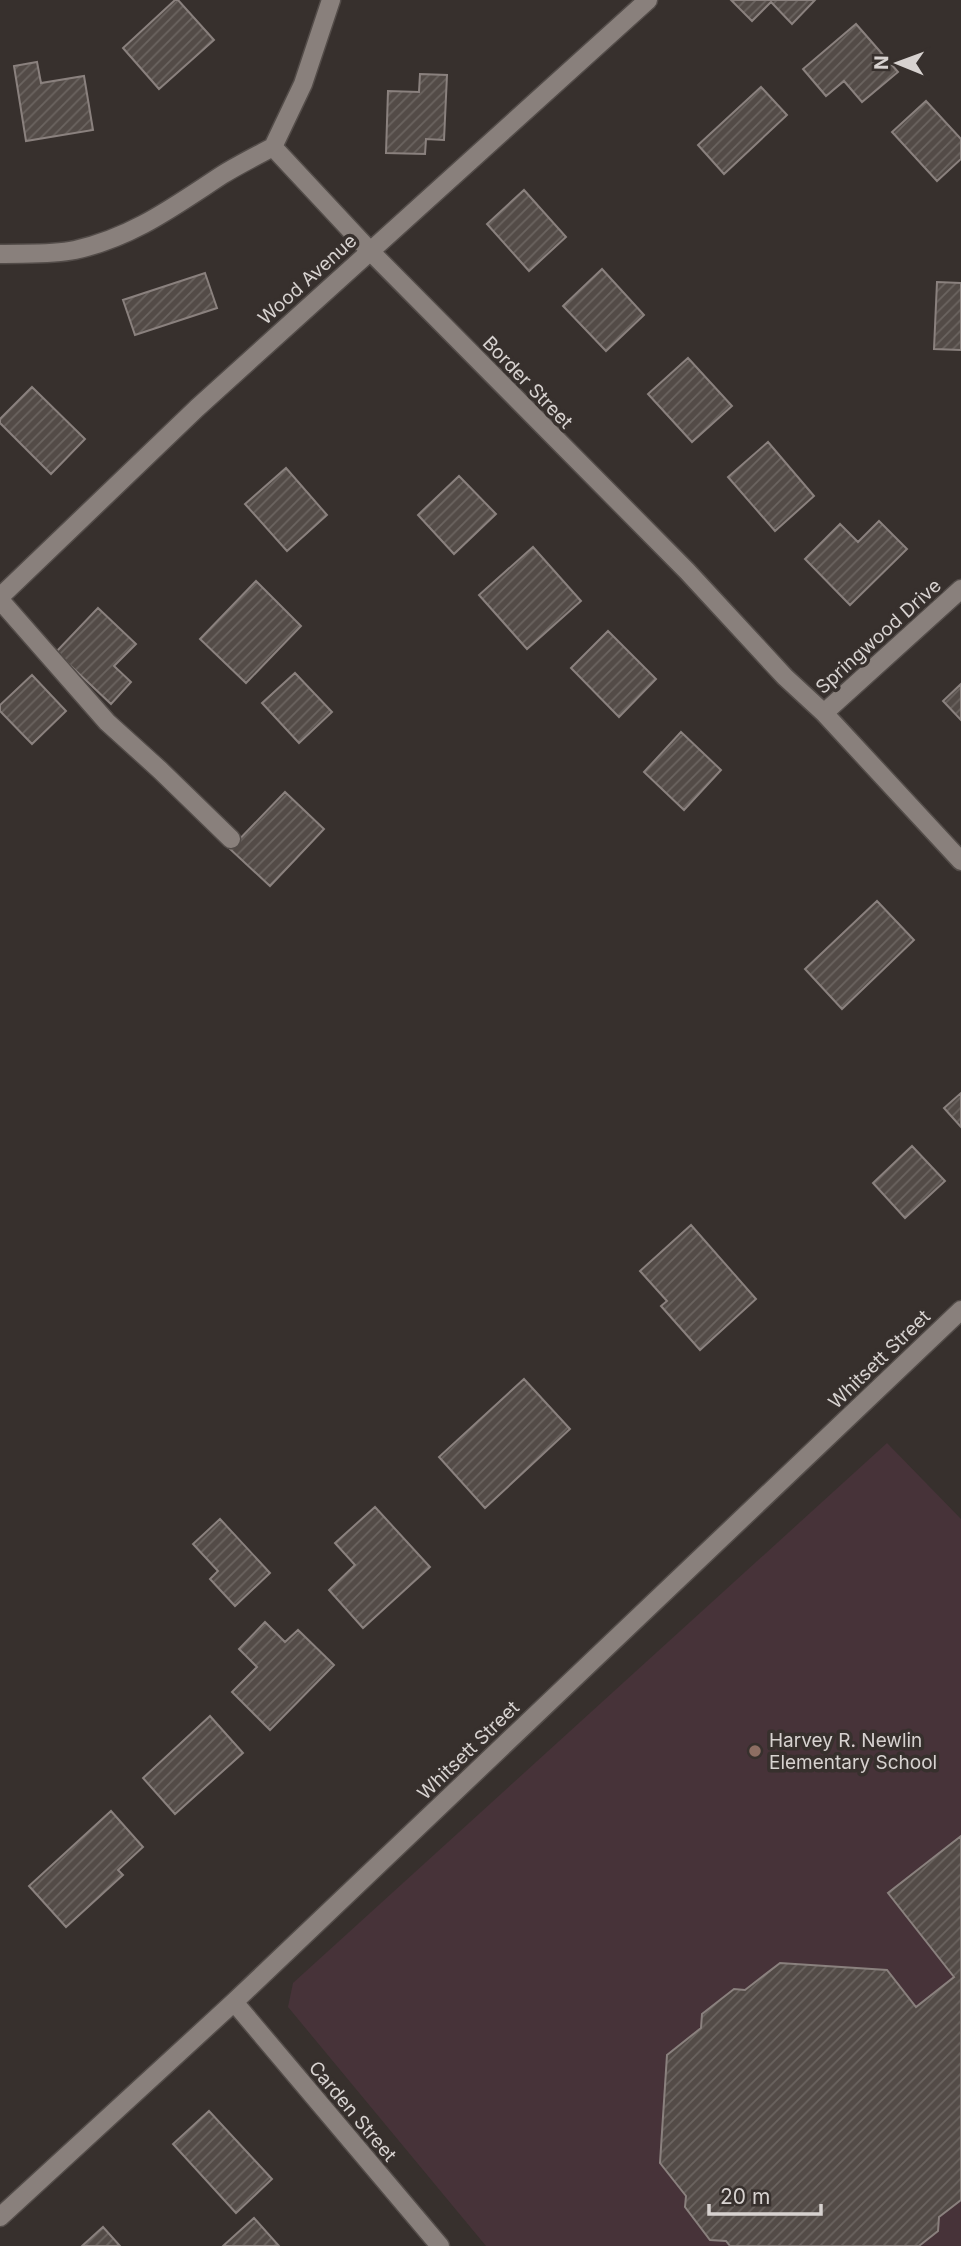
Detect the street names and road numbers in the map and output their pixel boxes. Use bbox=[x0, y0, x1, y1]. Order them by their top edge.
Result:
street label: Wood Avenue bbox=[253, 229, 361, 329]
street label: Border Street bbox=[478, 331, 577, 433]
street label: Springwood Drive bbox=[811, 574, 946, 699]
street label: Whitsett Street bbox=[824, 1305, 935, 1414]
street label: Whitsett Street bbox=[413, 1696, 524, 1805]
street label: Carden Street bbox=[304, 2056, 401, 2166]

